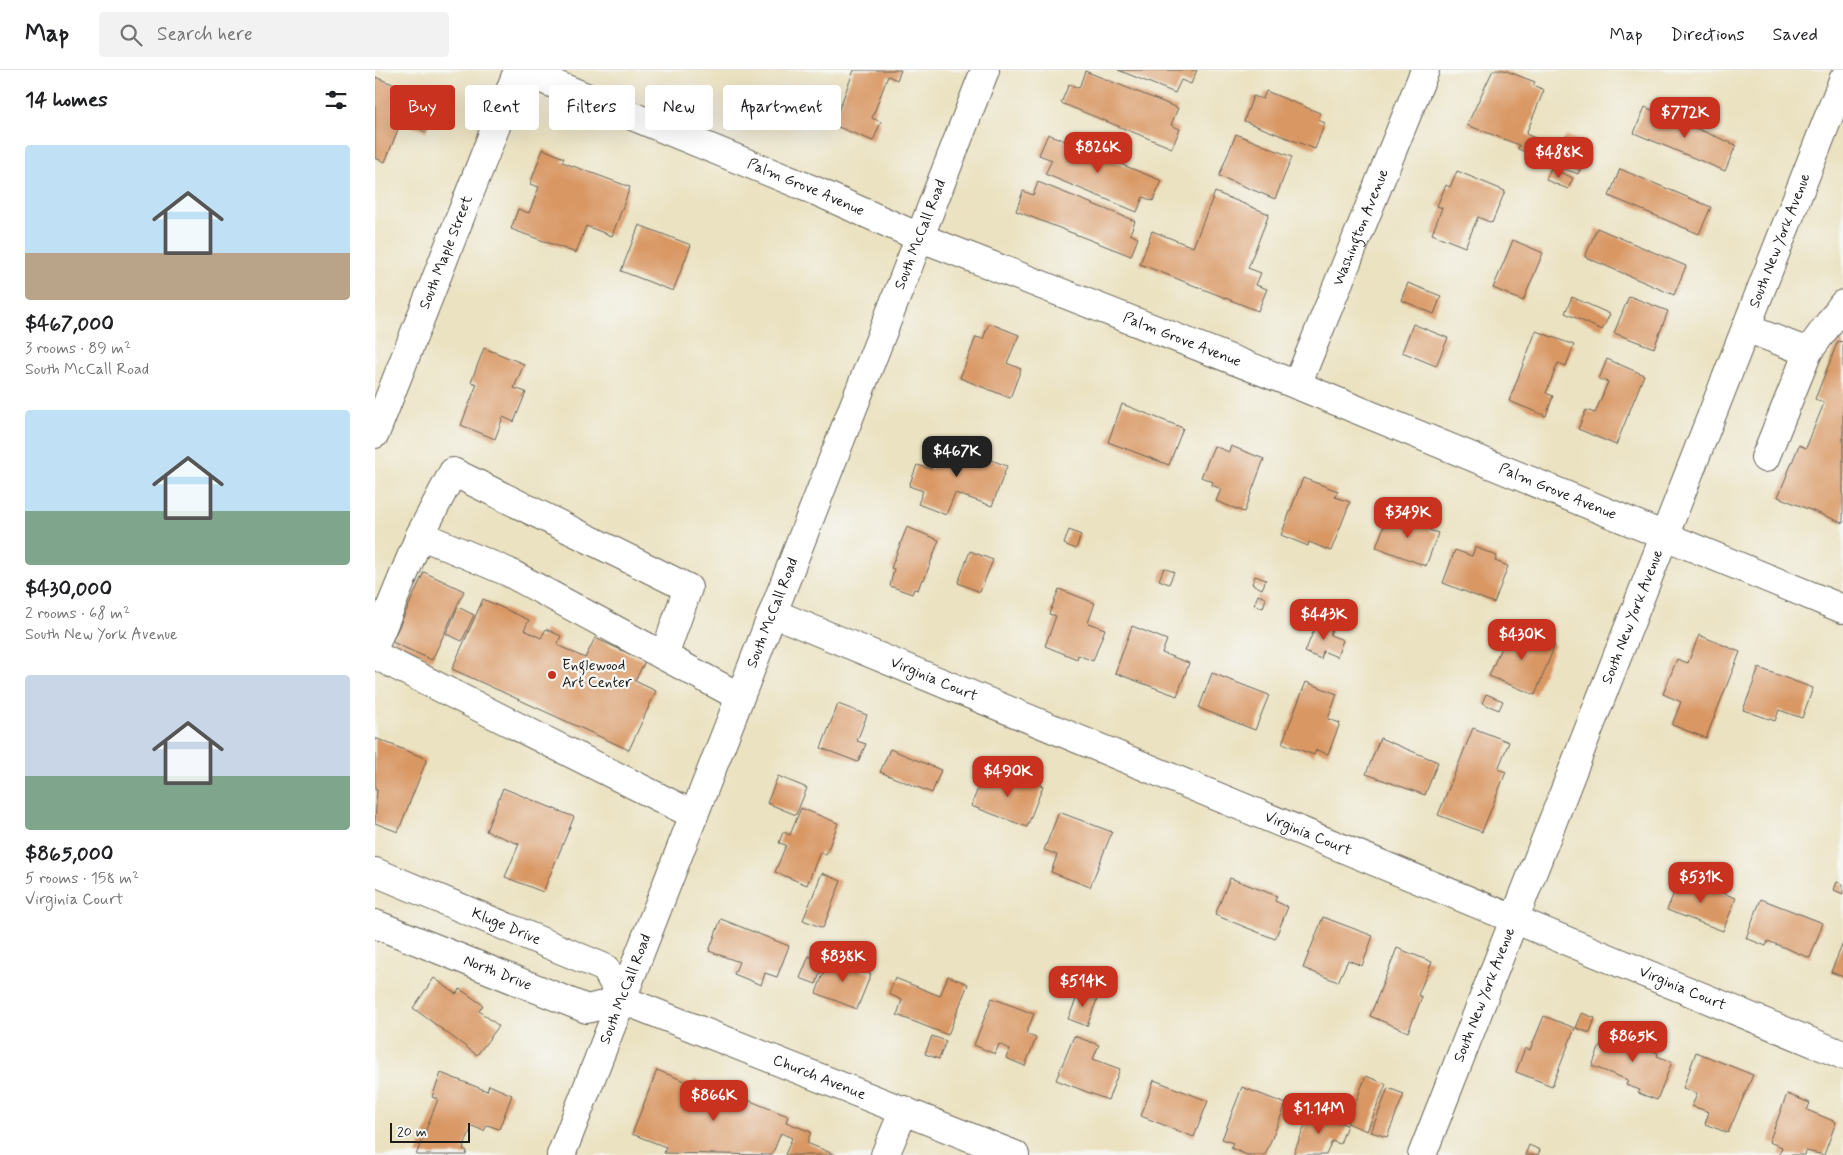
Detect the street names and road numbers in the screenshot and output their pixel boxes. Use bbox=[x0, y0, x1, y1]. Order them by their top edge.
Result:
street label: Palm Grove Avenue bbox=[744, 154, 868, 221]
street label: Washington Avenue bbox=[1328, 166, 1394, 289]
street label: South New York Avenue bbox=[1745, 170, 1816, 311]
street label: South McCall Road bbox=[890, 177, 951, 293]
street label: South Maple Street bbox=[415, 192, 478, 313]
street label: Palm Grove Avenue bbox=[1120, 308, 1244, 372]
street label: Palm Grove Avenue bbox=[1496, 459, 1619, 525]
street label: South New York Avenue bbox=[1597, 546, 1668, 687]
street label: South McCall Road bbox=[742, 555, 803, 671]
street label: Virginia Court bbox=[887, 653, 980, 706]
street label: Virginia Court bbox=[1262, 807, 1355, 861]
street label: Kluge Drive bbox=[468, 903, 544, 950]
street label: South New York Avenue bbox=[1449, 924, 1520, 1065]
street label: South McCall Road bbox=[595, 931, 656, 1047]
street label: North Drive bbox=[460, 950, 535, 996]
street label: Virginia Court bbox=[1636, 962, 1729, 1016]
street label: Church Avenue bbox=[770, 1050, 869, 1105]

